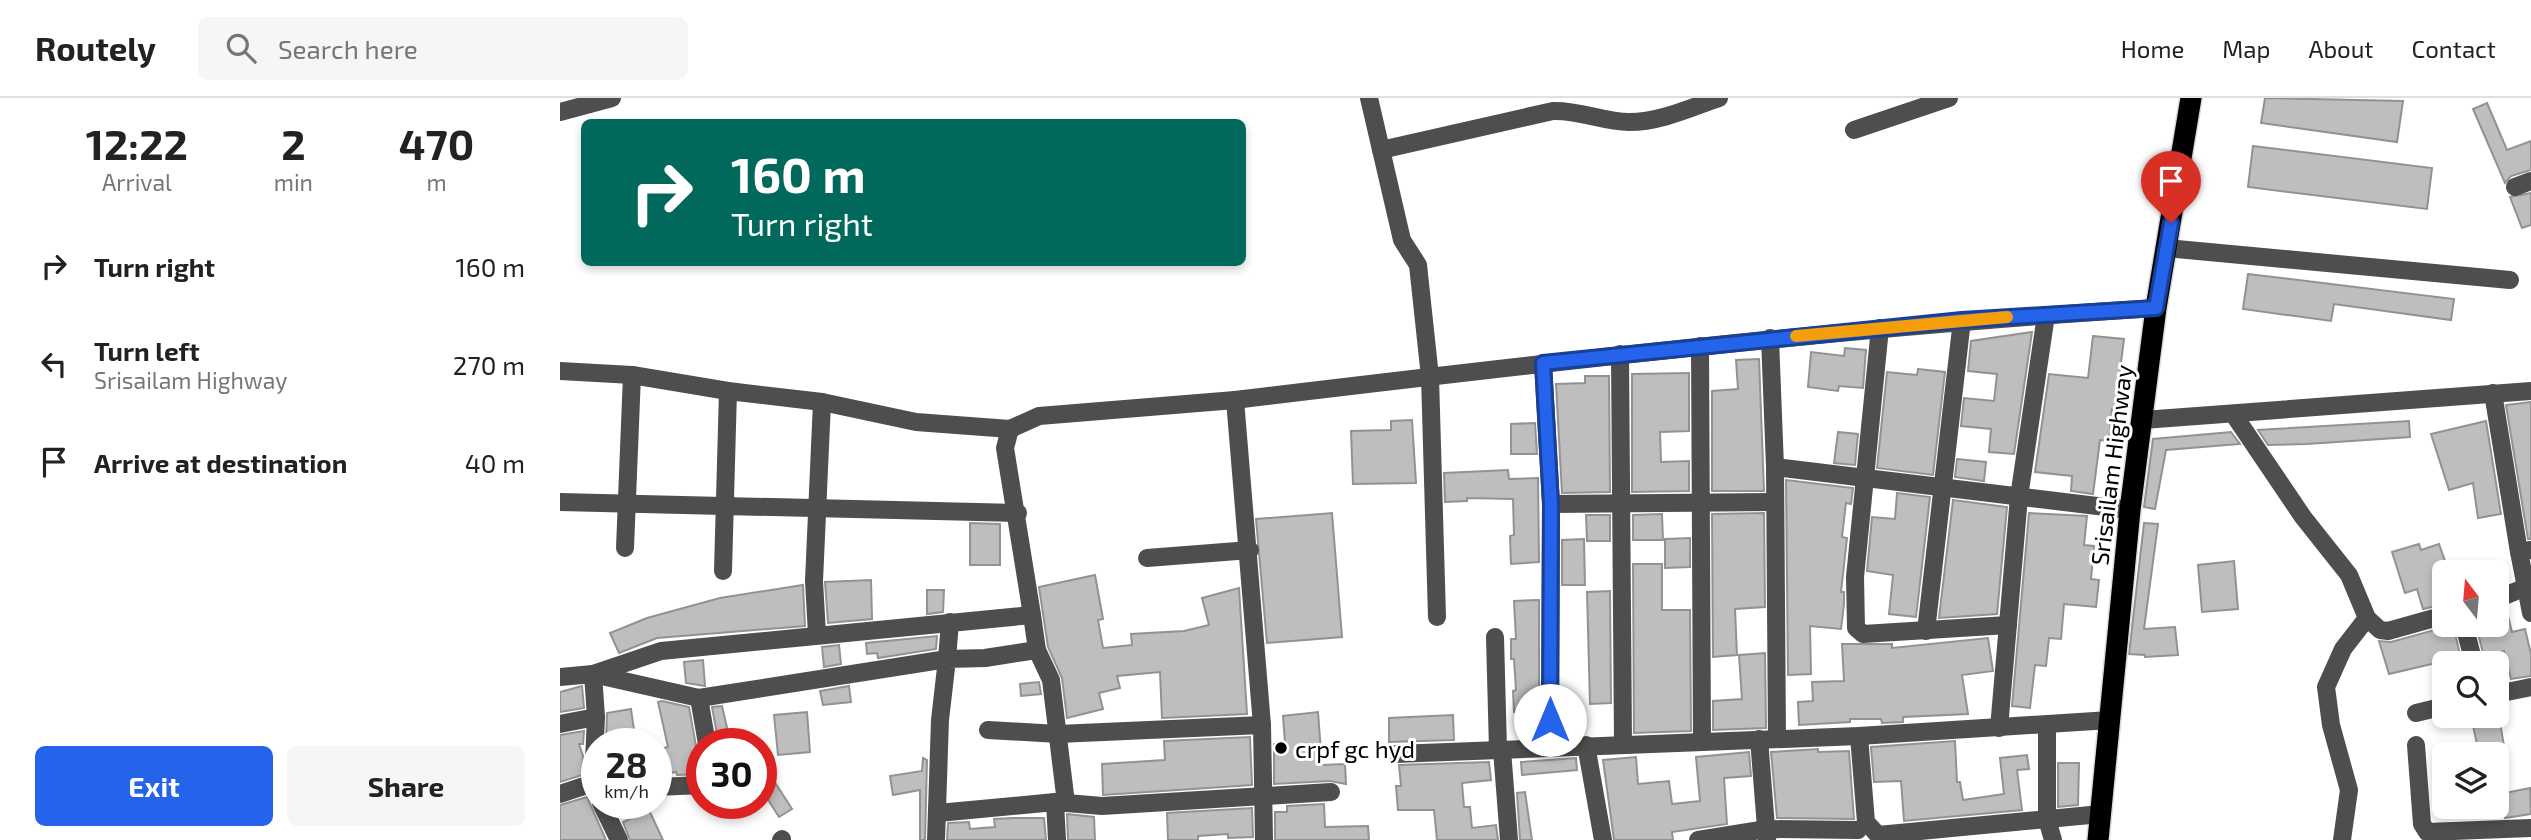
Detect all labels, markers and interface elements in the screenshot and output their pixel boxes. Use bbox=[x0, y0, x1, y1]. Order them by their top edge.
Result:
search box bbox=[198, 17, 688, 80]
text: Routely bbox=[35, 28, 156, 68]
icon: search bbox=[222, 29, 260, 67]
text: Search here bbox=[278, 33, 418, 64]
text: Home bbox=[2121, 34, 2184, 63]
text: Map bbox=[2222, 34, 2270, 63]
text: About bbox=[2308, 34, 2374, 63]
text: Contact bbox=[2412, 34, 2496, 63]
text: 12:22 bbox=[86, 118, 188, 168]
text: 2 bbox=[281, 118, 306, 168]
text: 470 bbox=[399, 118, 474, 168]
text: 160 m bbox=[731, 144, 866, 203]
icon: right bbox=[616, 147, 707, 238]
pin bbox=[2141, 151, 2201, 223]
icon: arrive bbox=[2152, 162, 2190, 200]
text: Arrival bbox=[102, 168, 172, 196]
text: min bbox=[274, 168, 313, 196]
text: m bbox=[426, 168, 447, 196]
text: Turn right bbox=[731, 204, 873, 242]
icon: right bbox=[35, 247, 73, 285]
text: Turn right bbox=[94, 251, 215, 282]
text: 160 m bbox=[456, 251, 525, 282]
text: Turn left bbox=[94, 335, 200, 366]
icon: left bbox=[35, 345, 73, 383]
text: 270 m bbox=[453, 349, 525, 380]
street label: Srisailam Highway bbox=[2084, 363, 2138, 567]
text: Srisailam Highway bbox=[94, 366, 288, 394]
icon: arrive bbox=[35, 443, 73, 481]
text: Arrive at destination bbox=[94, 447, 347, 478]
text: 40 m bbox=[465, 447, 525, 478]
north arrow bbox=[2432, 560, 2510, 637]
map controls bbox=[2432, 560, 2509, 819]
button: search bbox=[2432, 651, 2509, 728]
position arrow bbox=[1513, 683, 1587, 757]
speed limit sign: 30 bbox=[686, 728, 777, 819]
place label: crpf gc hyd bbox=[1295, 734, 1415, 763]
marker: crpf gc hyd bbox=[1273, 740, 1289, 756]
button: layers bbox=[2432, 742, 2509, 819]
text: 28 bbox=[605, 743, 648, 785]
button: Exit bbox=[35, 746, 273, 826]
button: Share bbox=[287, 746, 525, 826]
text: km/h bbox=[604, 780, 649, 802]

